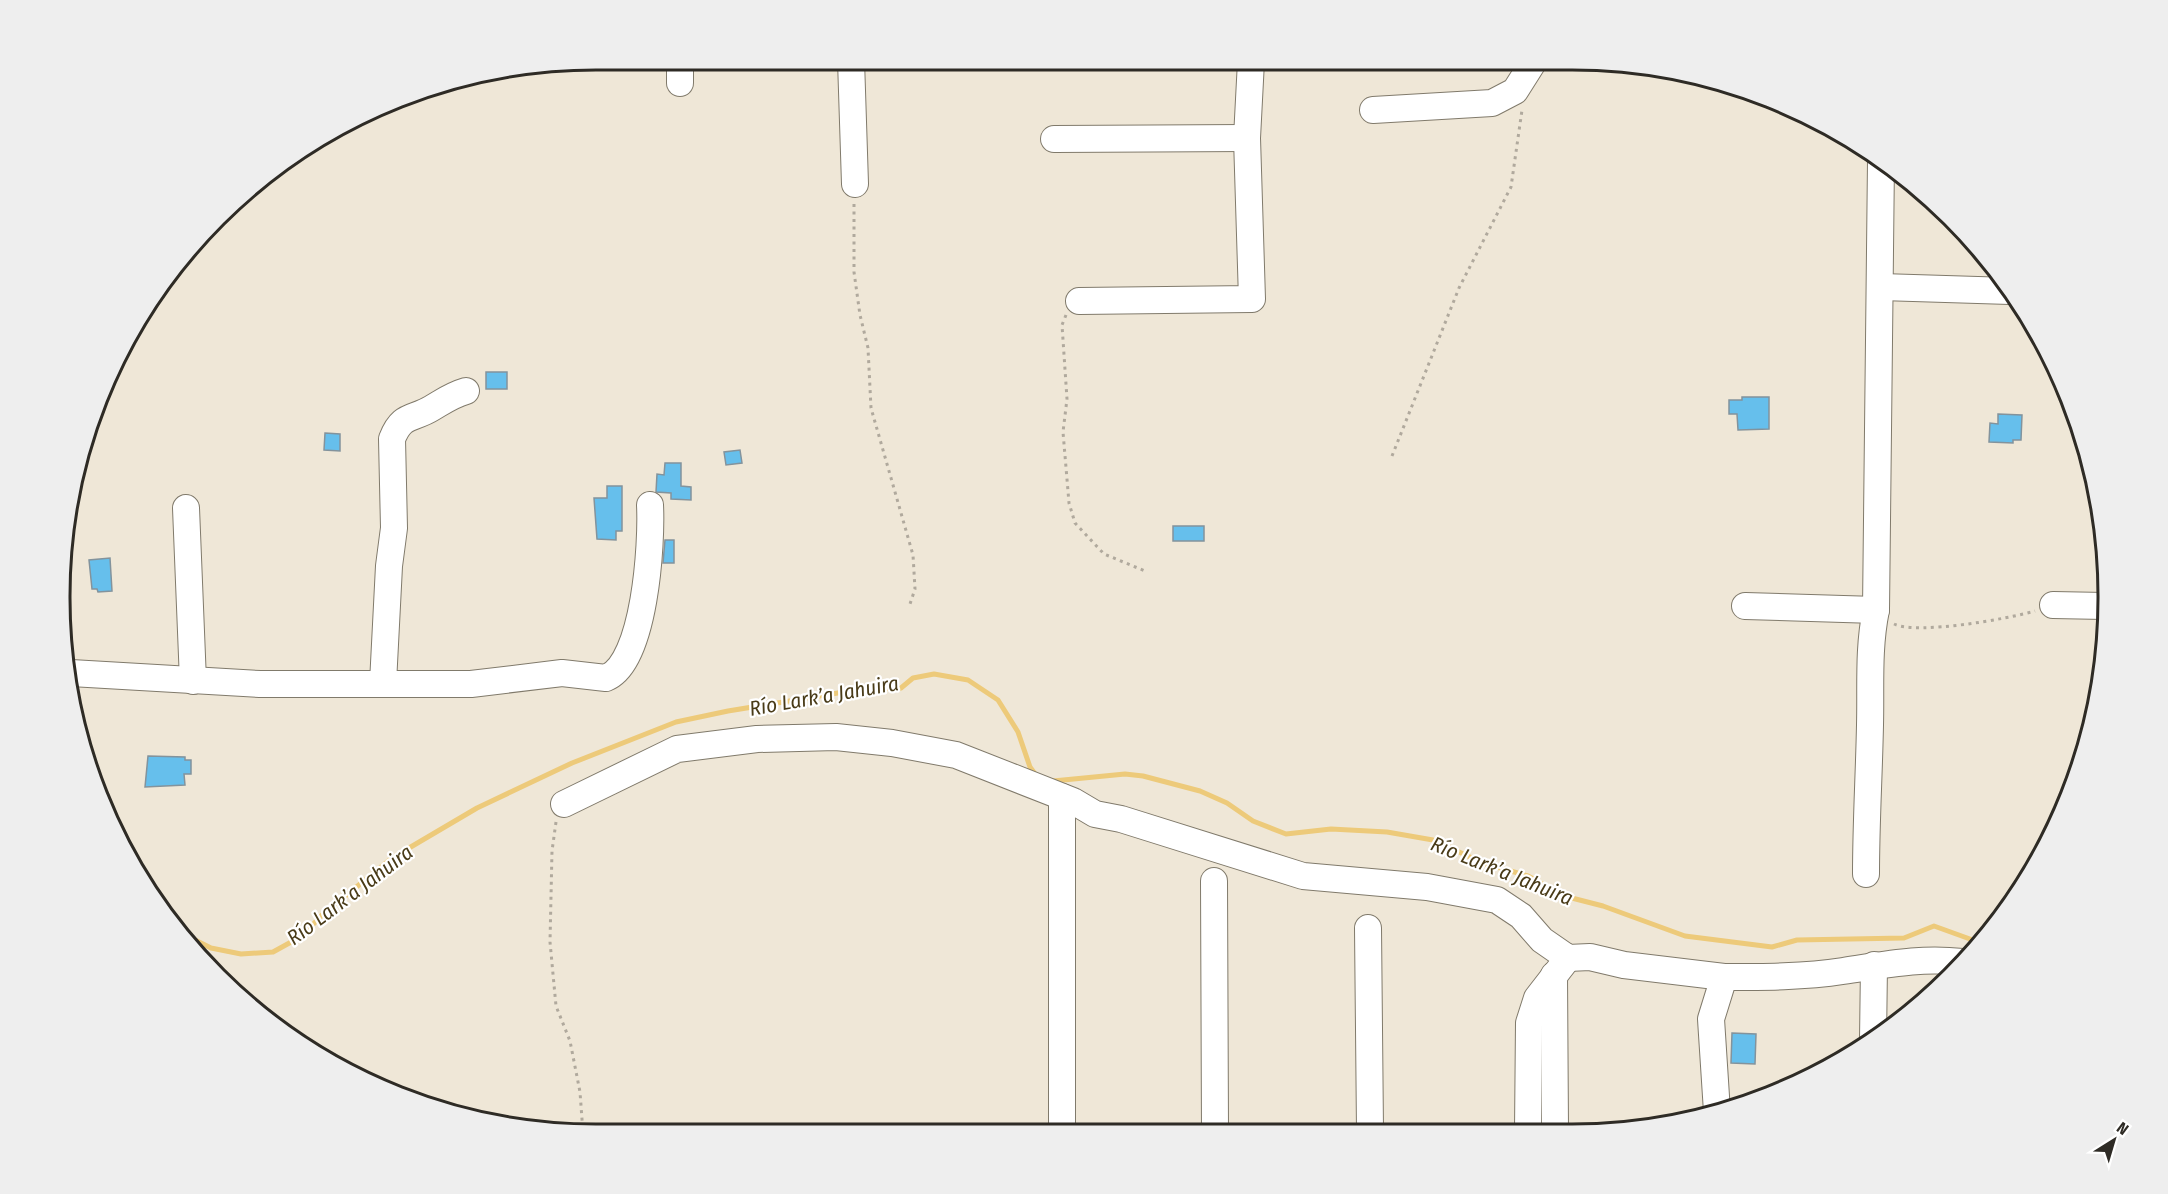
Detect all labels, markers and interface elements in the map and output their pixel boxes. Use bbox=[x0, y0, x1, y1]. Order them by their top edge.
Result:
water label: Río Lark’a Jahuira bbox=[747, 670, 901, 722]
water label: Río Lark’a Jahuira bbox=[1427, 831, 1577, 911]
water label: Río Lark’a Jahuira bbox=[282, 839, 418, 951]
north arrow bbox=[2084, 1110, 2144, 1170]
text: N bbox=[2113, 1118, 2132, 1139]

